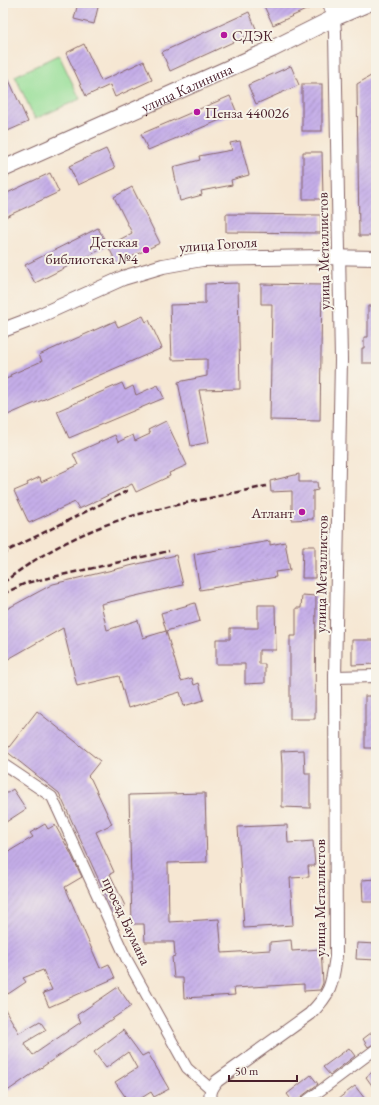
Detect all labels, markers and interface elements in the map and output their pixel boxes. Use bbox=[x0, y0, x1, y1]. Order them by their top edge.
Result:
place label: СДЭК bbox=[232, 26, 273, 45]
marker: СДЭК bbox=[219, 30, 229, 40]
street label: улица Калинина bbox=[138, 58, 236, 116]
place label: Пенза 440026 bbox=[205, 103, 289, 122]
marker: Пенза 440026 bbox=[192, 107, 202, 117]
street label: улица Металлистов bbox=[312, 192, 334, 310]
place label: Детская библиотека №4 bbox=[46, 232, 139, 268]
street label: улица Гоголя bbox=[178, 232, 258, 256]
marker: Детская библиотека №4 bbox=[141, 245, 151, 255]
place label: Атлант bbox=[250, 503, 294, 522]
marker: Атлант bbox=[297, 507, 307, 517]
street label: улица Металлистов bbox=[310, 515, 332, 633]
street label: улица Металлистов bbox=[310, 839, 329, 957]
street label: проезд Баумана bbox=[98, 874, 156, 968]
scale bar bbox=[229, 1057, 297, 1083]
text: 50 m bbox=[235, 1063, 259, 1079]

